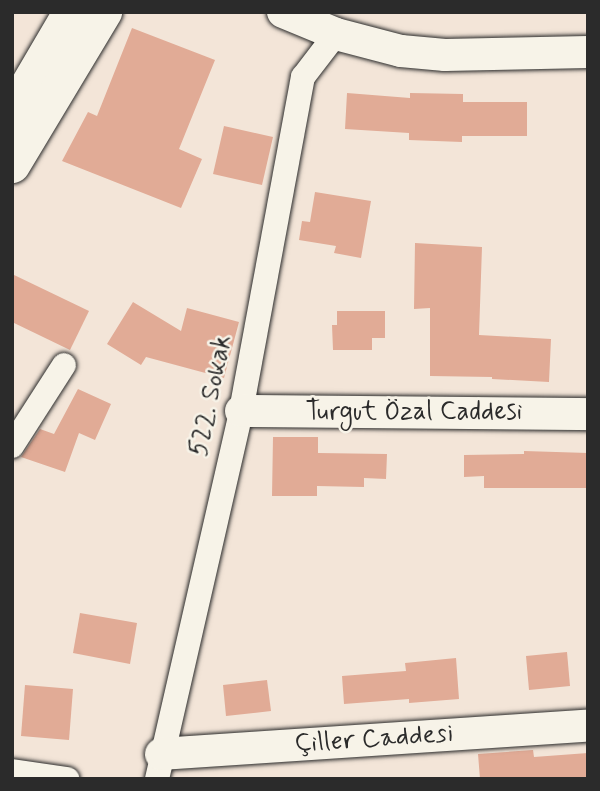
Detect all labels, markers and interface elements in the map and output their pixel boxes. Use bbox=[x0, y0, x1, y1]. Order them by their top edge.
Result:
street label: 522. Sokak bbox=[184, 333, 240, 459]
street label: Turgut Özal Caddesi bbox=[303, 397, 525, 429]
street label: Çiller Caddesi bbox=[295, 719, 453, 761]

